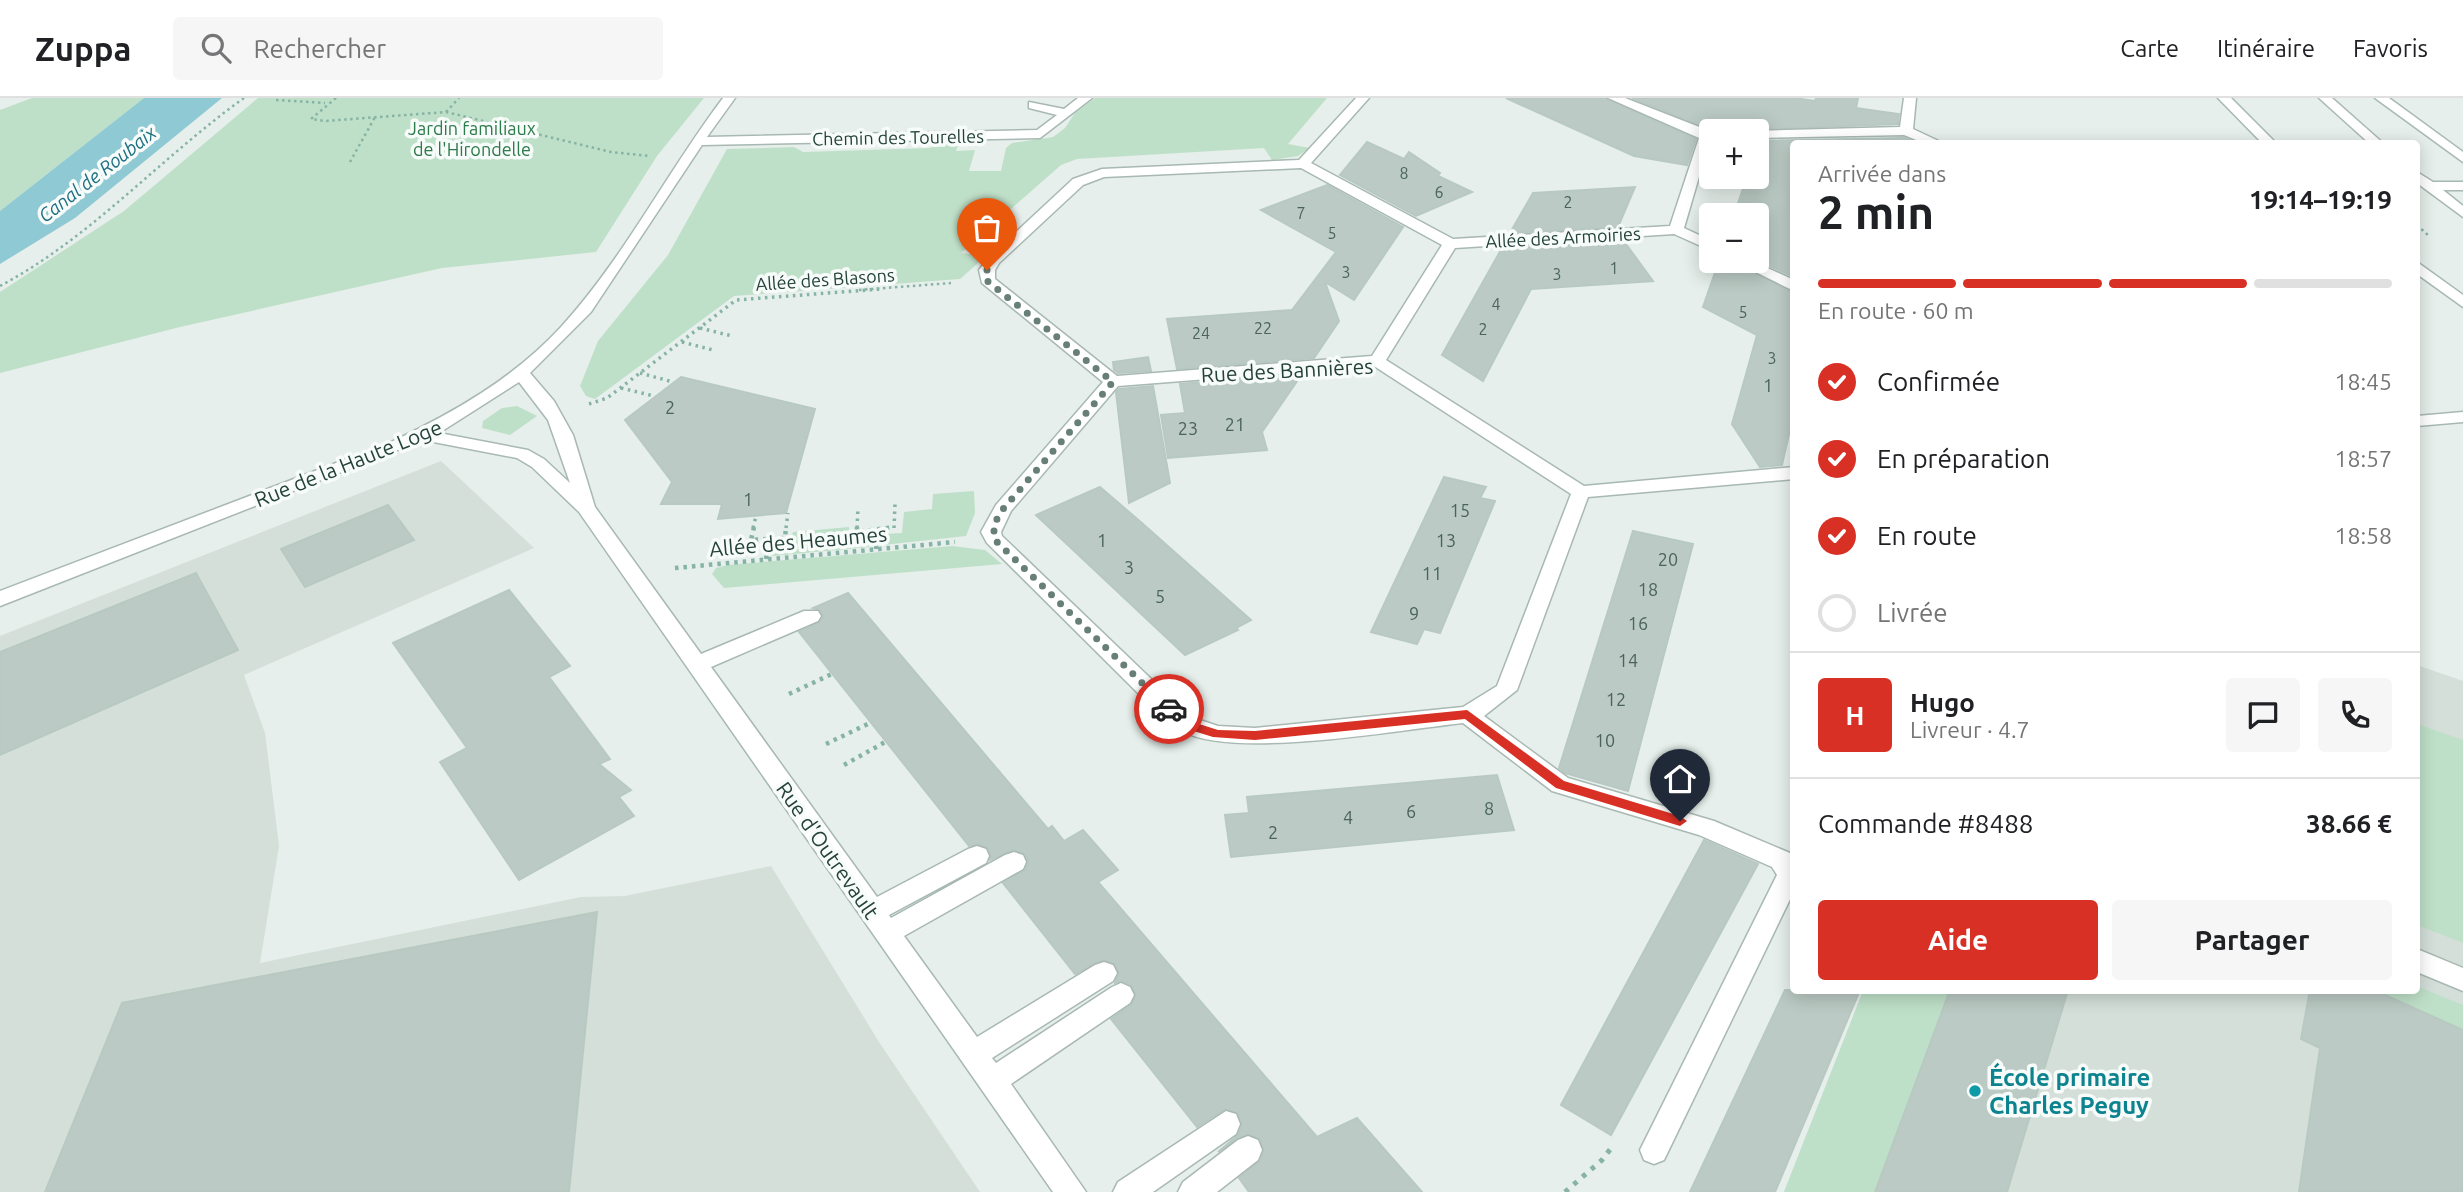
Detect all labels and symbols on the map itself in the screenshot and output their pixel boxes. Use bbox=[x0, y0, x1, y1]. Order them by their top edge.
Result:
park label: Jardin familiaux de l'Hirondelle bbox=[408, 118, 536, 159]
water label: Canal de Roubaix bbox=[34, 121, 161, 227]
street label: Chemin des Tourelles bbox=[812, 125, 984, 148]
house number: 8 bbox=[1399, 164, 1409, 182]
house number: 6 bbox=[1434, 183, 1444, 201]
house number: 2 bbox=[1563, 193, 1573, 211]
pin bbox=[957, 198, 1017, 270]
house number: 7 bbox=[1296, 204, 1306, 222]
street label: Allée des Armoiries bbox=[1485, 223, 1641, 251]
house number: 5 bbox=[1327, 224, 1337, 242]
house number: 1 bbox=[1609, 259, 1619, 277]
house number: 3 bbox=[1341, 263, 1351, 281]
street label: Allée des Blasons bbox=[755, 264, 895, 294]
house number: 3 bbox=[1552, 265, 1562, 283]
house number: 4 bbox=[1491, 295, 1501, 313]
house number: 5 bbox=[1738, 303, 1748, 321]
house number: 22 bbox=[1254, 319, 1272, 337]
house number: 2 bbox=[1478, 320, 1488, 338]
house number: 24 bbox=[1192, 324, 1210, 342]
house number: 3 bbox=[1767, 349, 1777, 367]
street label: Rue des Bannières bbox=[1200, 353, 1374, 387]
house number: 1 bbox=[1763, 375, 1773, 395]
house number: 2 bbox=[665, 397, 675, 417]
street label: Rue de la Haute Loge bbox=[251, 414, 445, 512]
house number: 21 bbox=[1225, 414, 1245, 434]
house number: 23 bbox=[1178, 418, 1198, 438]
house number: 1 bbox=[743, 489, 753, 509]
house number: 15 bbox=[1450, 500, 1470, 520]
street label: Allée des Heaumes bbox=[708, 521, 888, 561]
house number: 1 bbox=[1097, 530, 1107, 550]
house number: 13 bbox=[1436, 530, 1456, 550]
house number: 20 bbox=[1658, 549, 1678, 569]
house number: 3 bbox=[1124, 557, 1134, 577]
house number: 11 bbox=[1422, 563, 1442, 583]
house number: 18 bbox=[1638, 579, 1658, 599]
house number: 5 bbox=[1155, 586, 1165, 606]
house number: 9 bbox=[1409, 603, 1419, 623]
house number: 16 bbox=[1628, 613, 1648, 633]
house number: 14 bbox=[1618, 650, 1638, 670]
courier bbox=[1134, 674, 1204, 744]
house number: 12 bbox=[1606, 689, 1626, 709]
house number: 10 bbox=[1595, 730, 1615, 750]
pin bbox=[1650, 749, 1710, 821]
street label: Rue d'Outrevault bbox=[772, 777, 884, 923]
house number: 8 bbox=[1484, 798, 1494, 818]
house number: 6 bbox=[1406, 801, 1416, 821]
house number: 4 bbox=[1343, 807, 1353, 827]
house number: 2 bbox=[1268, 822, 1278, 842]
place label: École primaire Charles Peguy bbox=[1989, 1062, 2150, 1119]
marker: École primaire Charles Peguy bbox=[1967, 1083, 1983, 1099]

